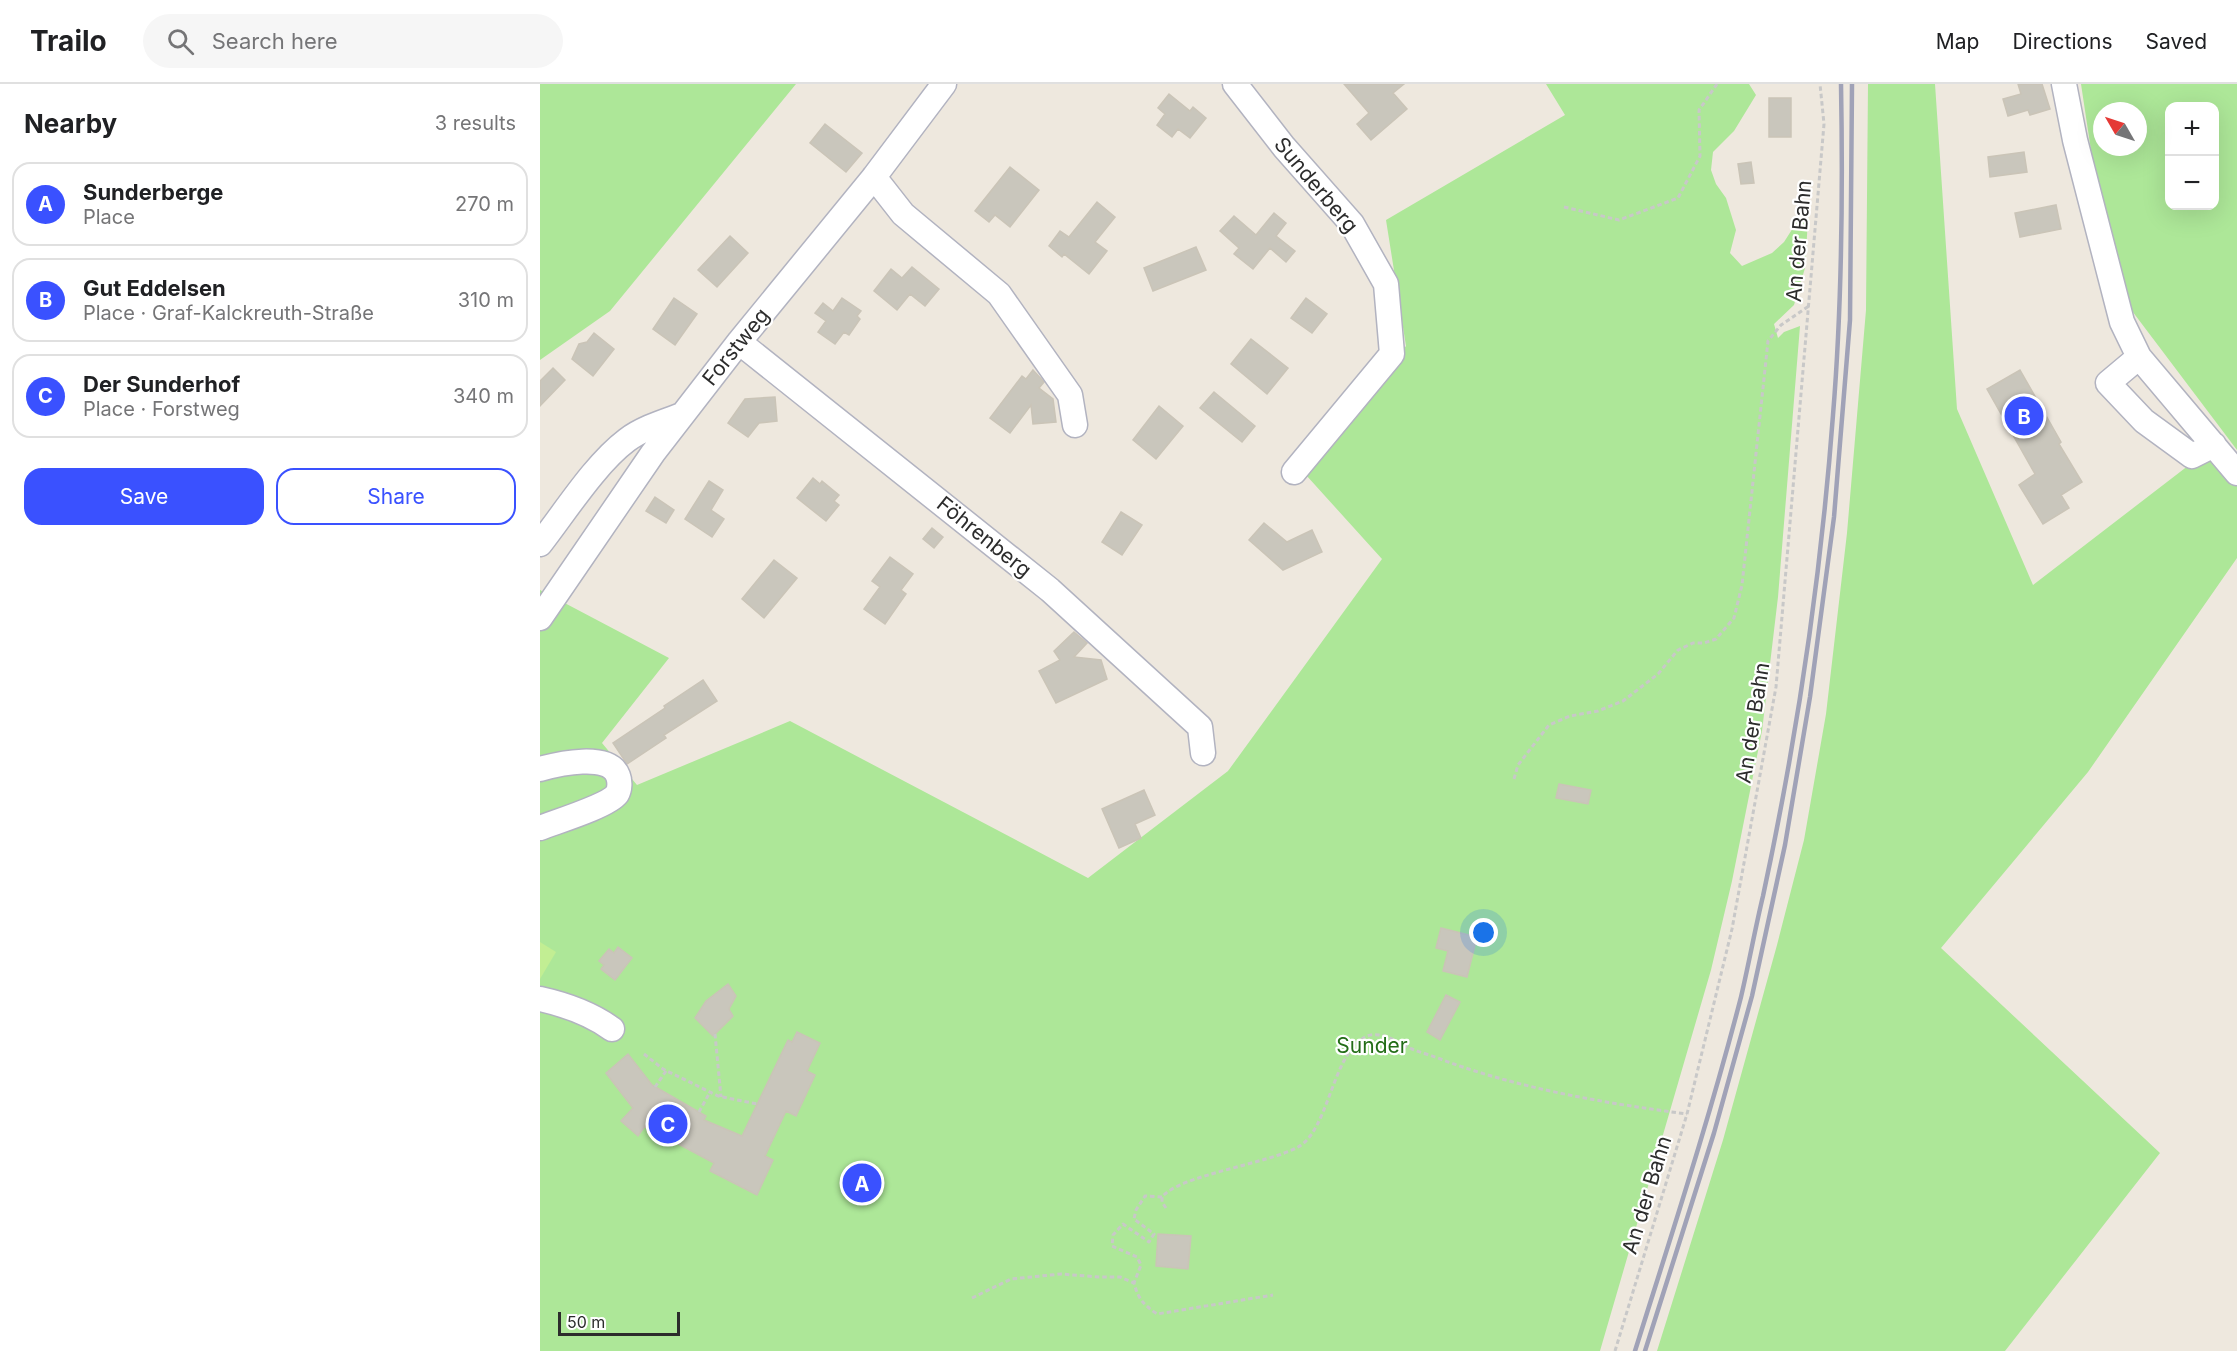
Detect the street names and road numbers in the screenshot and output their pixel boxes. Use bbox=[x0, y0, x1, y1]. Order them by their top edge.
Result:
street label: Sunderberg bbox=[1269, 132, 1364, 238]
street label: An der Bahn bbox=[1781, 179, 1816, 303]
street label: Forstweg bbox=[697, 303, 774, 390]
street label: Föhrenberg bbox=[932, 491, 1037, 582]
street label: An der Bahn bbox=[1731, 661, 1774, 785]
street label: An der Bahn bbox=[1617, 1133, 1676, 1257]

